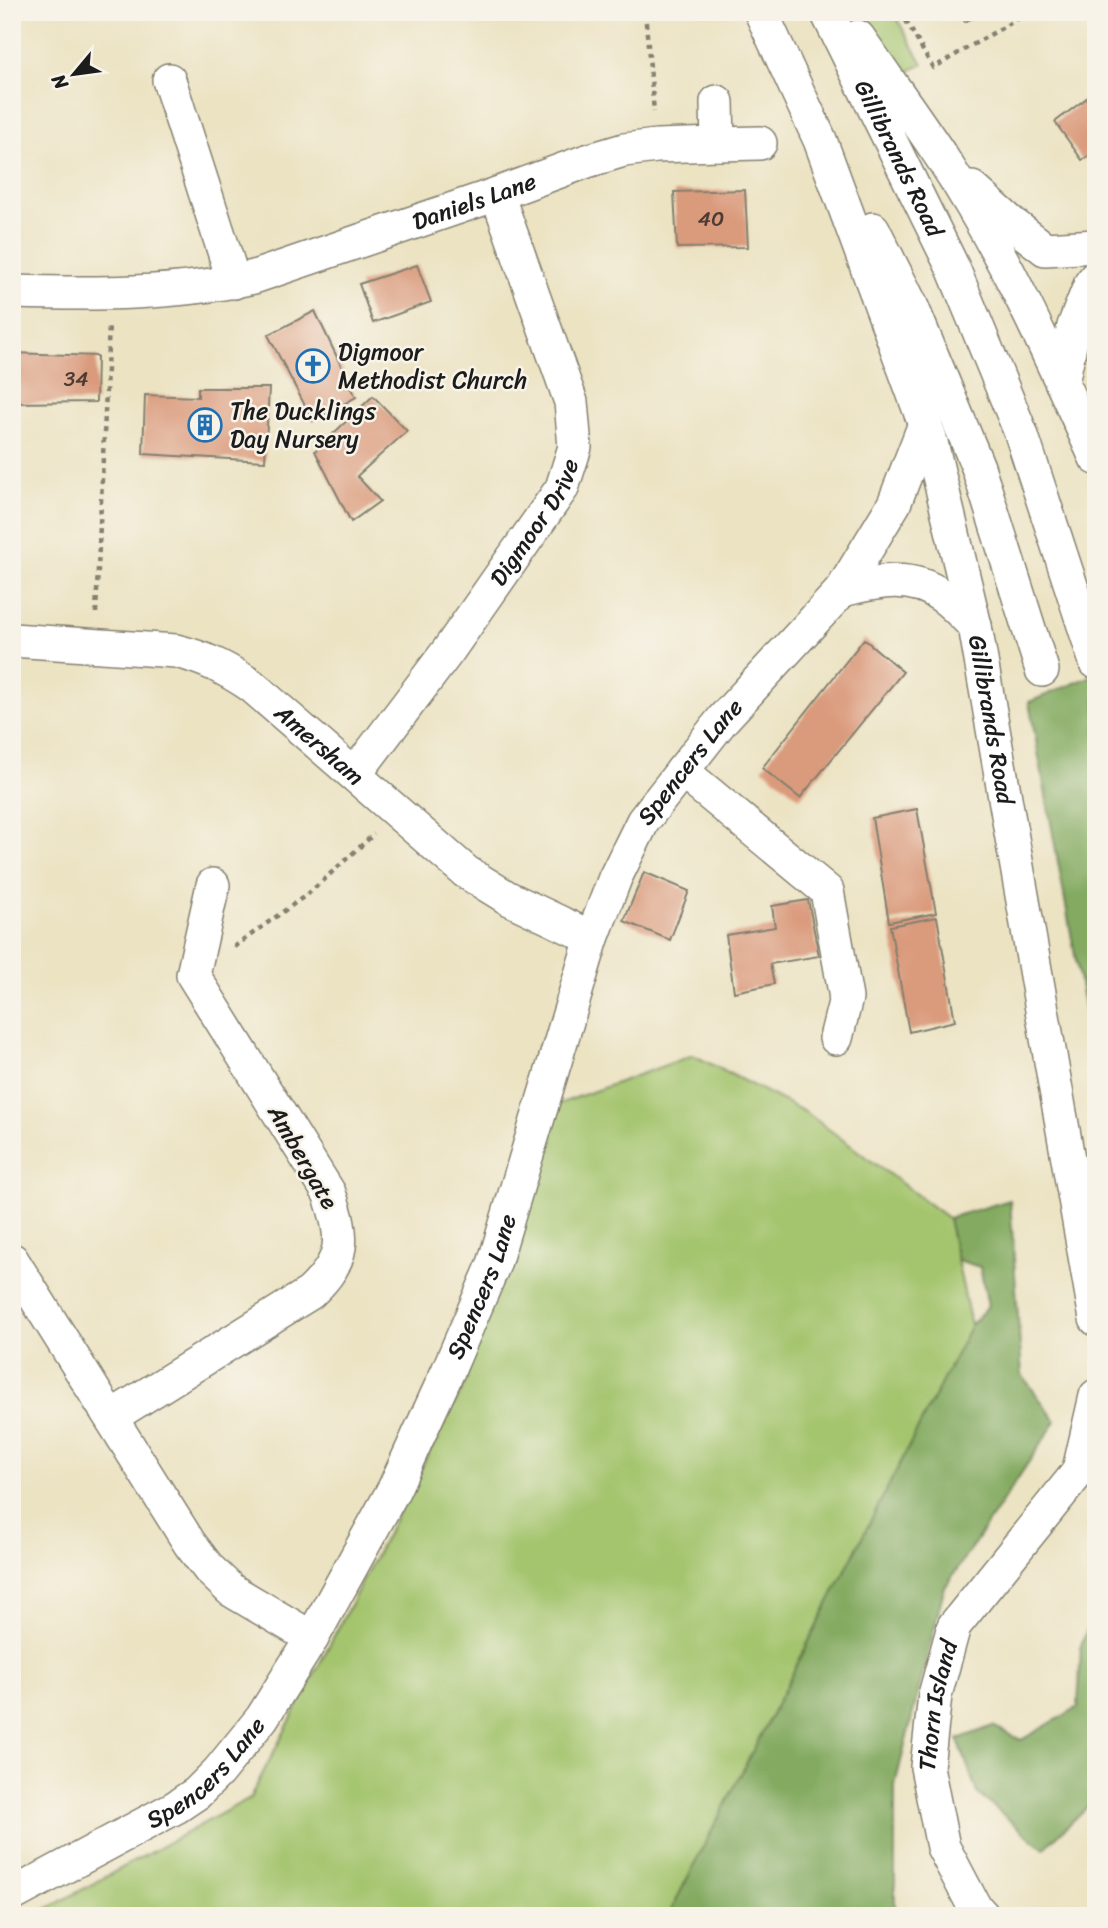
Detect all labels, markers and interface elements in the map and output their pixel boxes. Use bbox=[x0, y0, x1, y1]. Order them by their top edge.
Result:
north arrow bbox=[38, 38, 108, 108]
text: N bbox=[42, 68, 78, 97]
street label: Gillibrands Road bbox=[842, 72, 956, 245]
street label: Daniels Lane bbox=[407, 160, 542, 242]
house number: 40 bbox=[698, 200, 724, 238]
place label: Digmoor Methodist Church bbox=[338, 331, 527, 401]
church icon: Digmoor Methodist Church bbox=[294, 347, 332, 385]
house number: 34 bbox=[64, 360, 88, 398]
place label: The Ducklings Day Nursery bbox=[230, 390, 377, 460]
building icon: The Ducklings Day Nursery bbox=[186, 406, 224, 444]
street label: Digmoor Drive bbox=[478, 453, 591, 595]
street label: Gillibrands Road bbox=[956, 632, 1027, 809]
street label: Spencers Lane bbox=[626, 688, 754, 835]
street label: Amersham bbox=[264, 692, 375, 796]
street label: Ambergate bbox=[255, 1096, 350, 1218]
street label: Spencers Lane bbox=[434, 1209, 529, 1366]
street label: Thorn Island bbox=[906, 1633, 971, 1773]
street label: Spencers Lane bbox=[138, 1707, 276, 1840]

